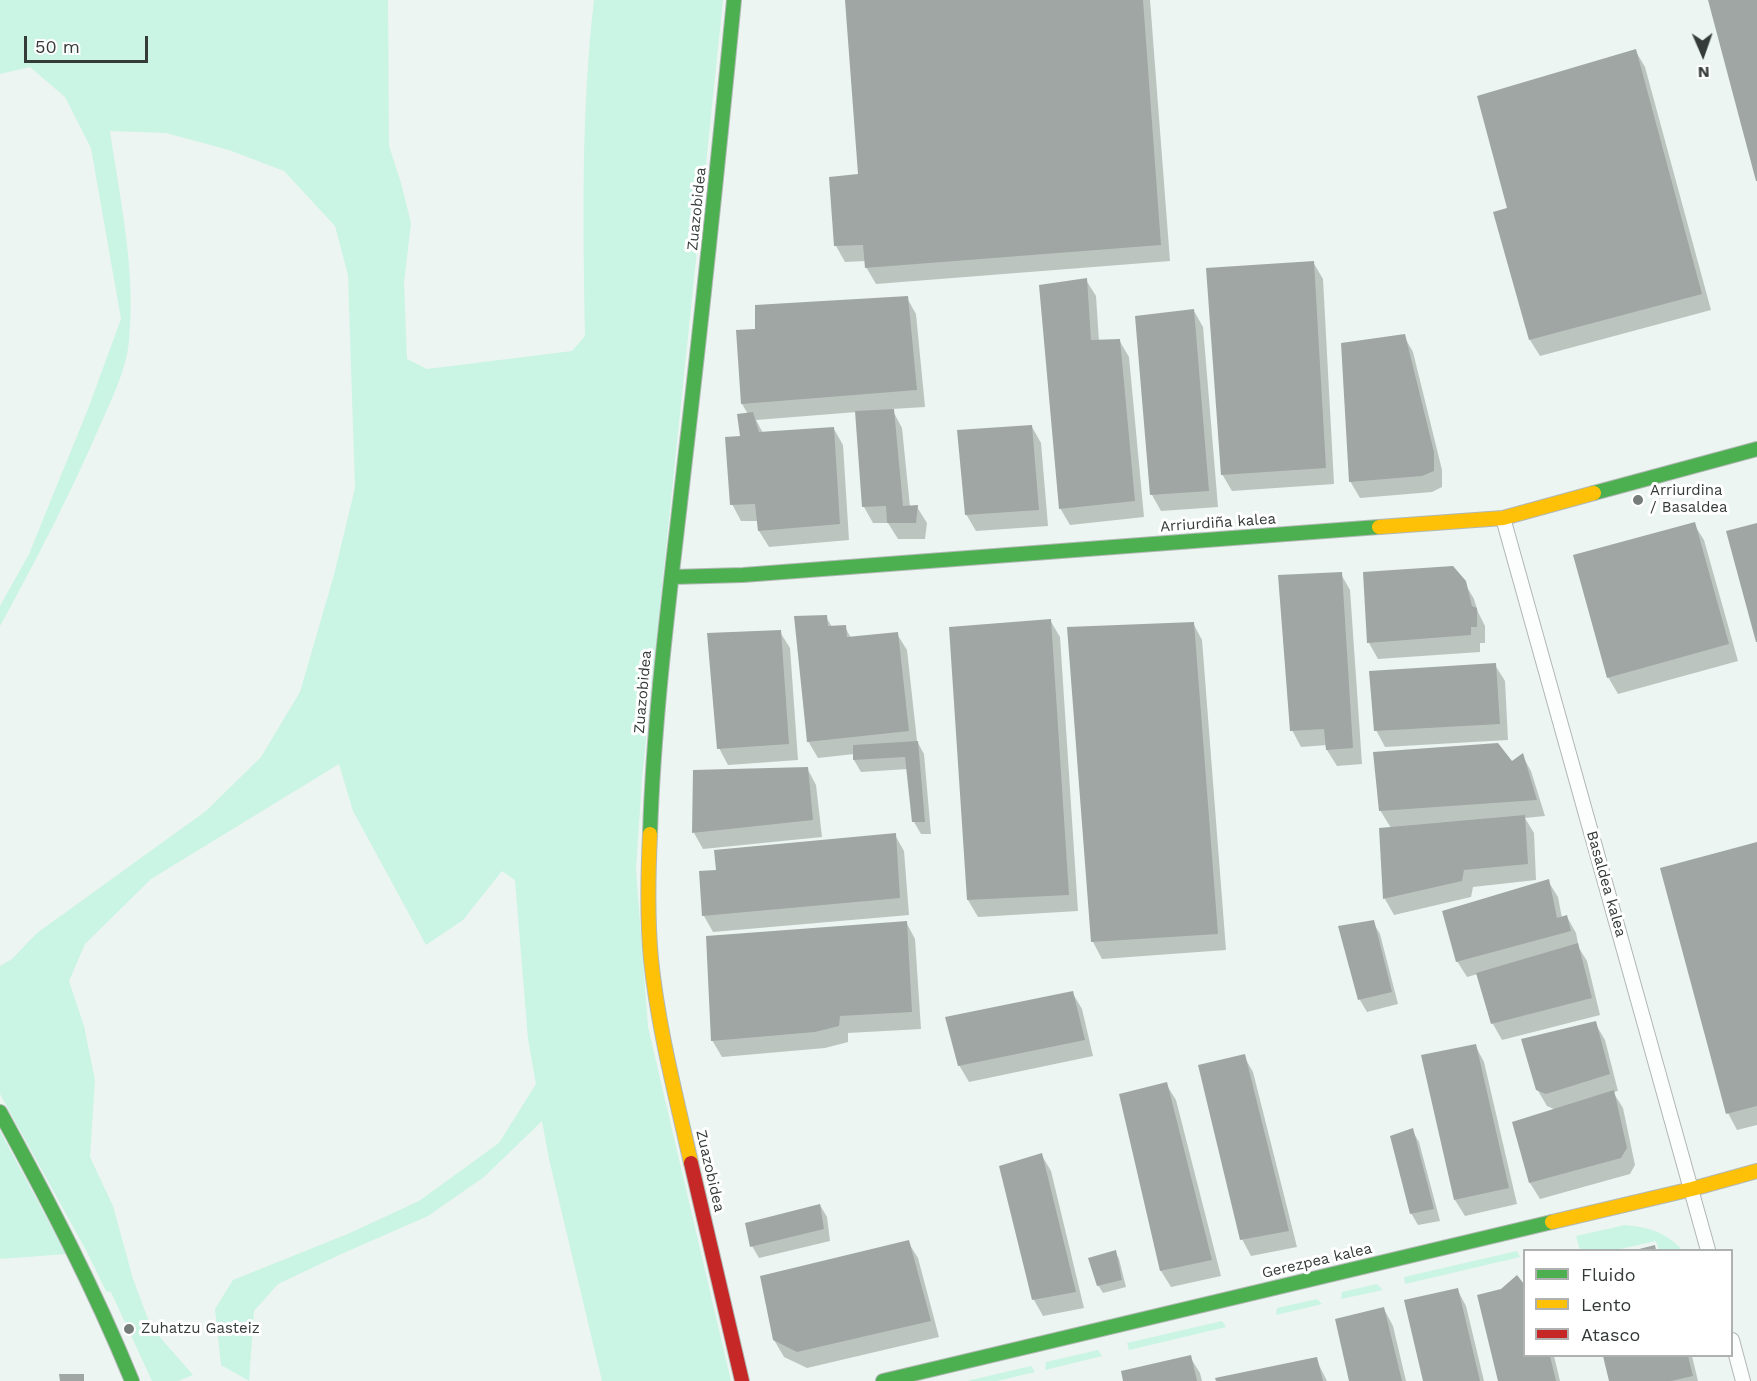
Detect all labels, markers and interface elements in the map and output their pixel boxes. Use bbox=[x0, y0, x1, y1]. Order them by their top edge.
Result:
scale bar bbox=[27, 24, 152, 62]
north arrow bbox=[1673, 24, 1733, 84]
text: 50 m bbox=[35, 36, 80, 57]
text: N bbox=[1697, 63, 1710, 82]
street label: Zuazobidea bbox=[684, 166, 710, 252]
place label: Arriurdina / Basaldea bbox=[1650, 482, 1727, 517]
marker: Arriurdina / Basaldea bbox=[1631, 493, 1645, 507]
street label: Arriurdiña kalea bbox=[1159, 510, 1277, 536]
street label: Zuazobidea bbox=[630, 650, 656, 734]
street label: Basaldea kalea bbox=[1582, 829, 1630, 939]
street label: Zuazobidea bbox=[692, 1128, 728, 1214]
street label: Gerezpea kalea bbox=[1260, 1240, 1374, 1282]
legend bbox=[1523, 1249, 1733, 1357]
text: Fluido bbox=[1581, 1264, 1635, 1285]
text: Lento bbox=[1581, 1294, 1631, 1315]
place label: Zuhatzu Gasteiz bbox=[141, 1320, 260, 1338]
marker: Zuhatzu Gasteiz bbox=[122, 1322, 136, 1336]
text: Atasco bbox=[1581, 1324, 1640, 1345]

